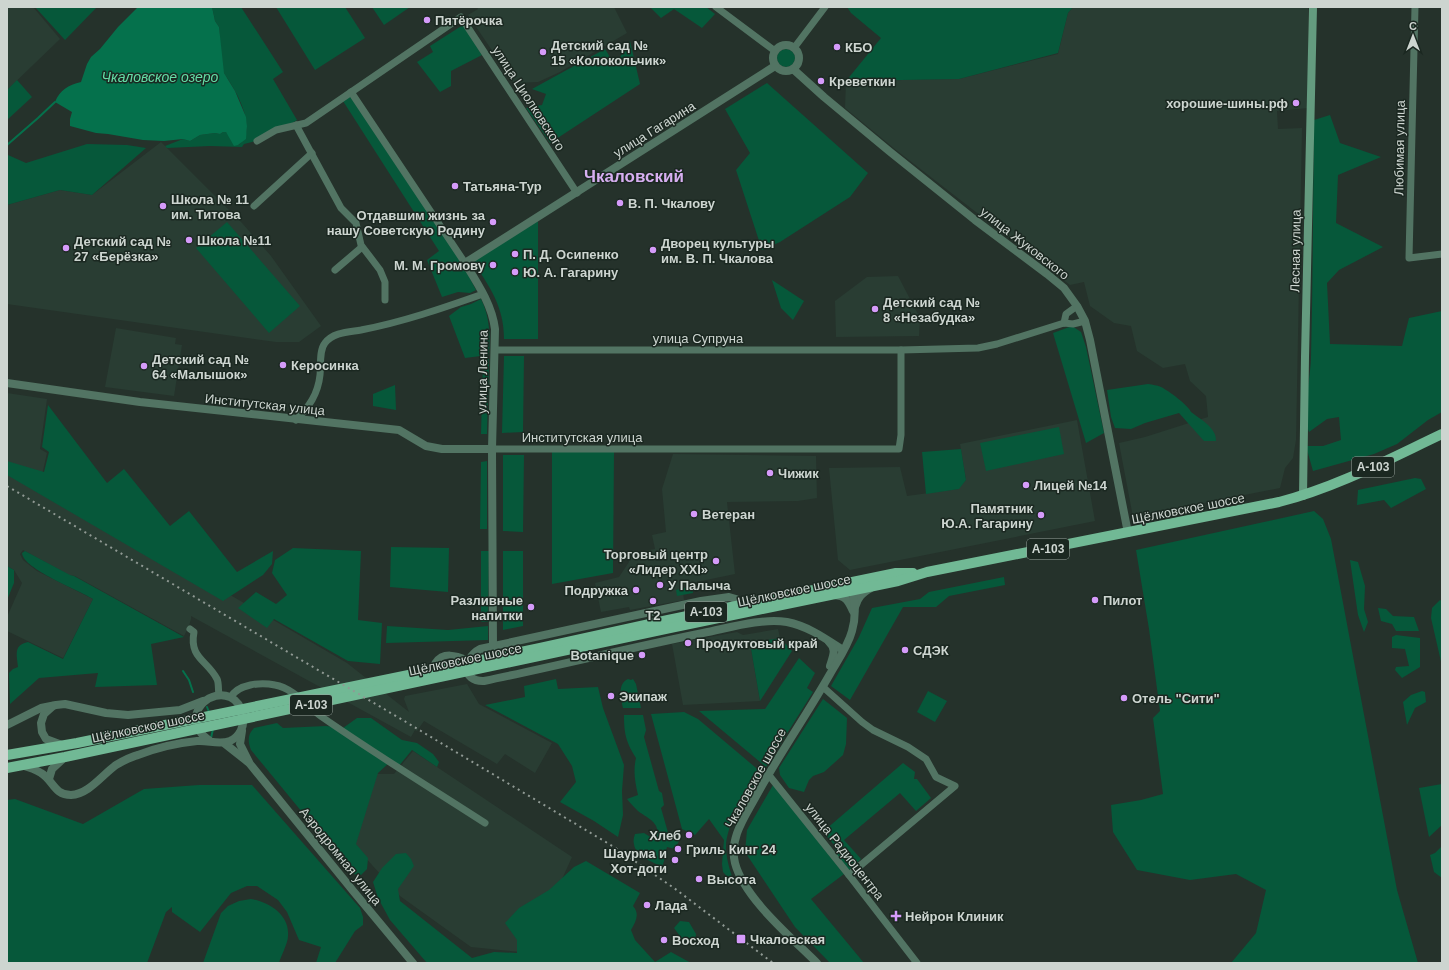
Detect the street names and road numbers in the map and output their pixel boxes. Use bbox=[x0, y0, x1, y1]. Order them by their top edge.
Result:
street label: улица Циолковского bbox=[489, 43, 568, 153]
street label: улица Гагарина bbox=[611, 98, 699, 161]
street label: Любимая улица bbox=[1391, 99, 1408, 196]
street label: улица Жуковского bbox=[977, 204, 1072, 283]
street label: Лесная улица bbox=[1287, 209, 1304, 293]
street label: улица Ленина bbox=[474, 329, 491, 414]
street label: улица Супруна bbox=[653, 331, 744, 346]
street label: Институтская улица bbox=[204, 391, 327, 418]
street label: Институтская улица bbox=[522, 430, 643, 445]
road number: А-103 bbox=[1352, 457, 1394, 477]
street label: Щёлковское шоссе bbox=[1130, 490, 1246, 527]
road number: А-103 bbox=[1027, 539, 1069, 559]
street label: Щёлковское шоссе bbox=[736, 571, 852, 610]
road number: А-103 bbox=[685, 602, 727, 622]
street label: Щёлковское шоссе bbox=[407, 640, 523, 679]
road number: А-103 bbox=[290, 695, 332, 715]
street label: Щёлковское шоссе bbox=[90, 707, 206, 746]
street label: Чкаловское шоссе bbox=[722, 726, 789, 831]
street label: улица Радиоцентра bbox=[802, 800, 888, 903]
street label: Аэродромная улица bbox=[297, 804, 385, 909]

